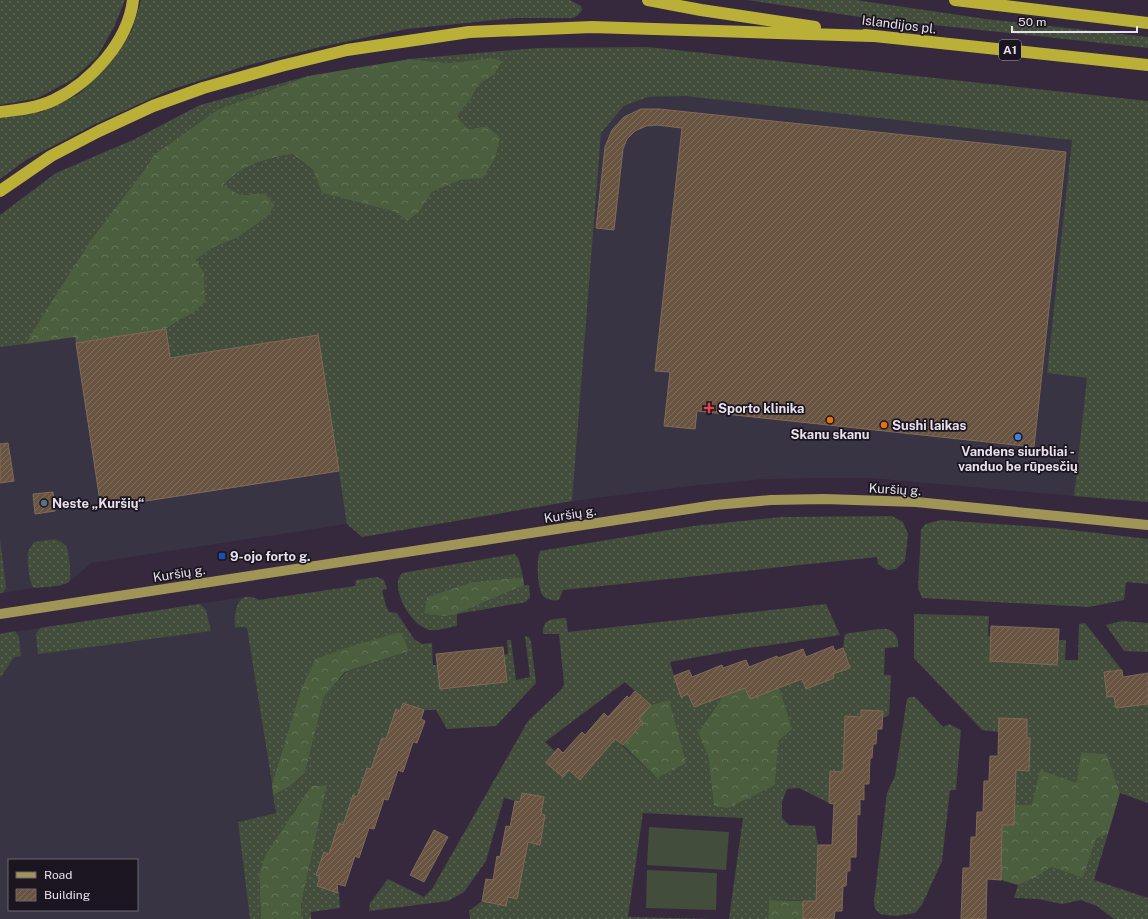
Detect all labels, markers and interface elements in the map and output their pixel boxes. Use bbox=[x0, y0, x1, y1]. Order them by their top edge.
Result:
scale bar bbox=[1012, 8, 1137, 34]
street label: Islandijos pl. bbox=[861, 12, 937, 37]
text: 50 m bbox=[1018, 15, 1046, 29]
road number: A1 bbox=[999, 40, 1021, 60]
place label: Sporto klinika bbox=[718, 401, 804, 416]
marker: Sporto klinika bbox=[703, 402, 715, 414]
marker: Skanu skanu bbox=[825, 415, 835, 425]
place label: Sushi laikas bbox=[892, 418, 966, 433]
marker: Sushi laikas bbox=[879, 420, 889, 430]
place label: Skanu skanu bbox=[790, 427, 870, 442]
marker: Vandens siurbliai - vanduo be rūpesčių bbox=[1013, 432, 1023, 442]
place label: Vandens siurbliai - vanduo be rūpesčių bbox=[958, 444, 1078, 474]
street label: Kuršių g. bbox=[868, 481, 922, 498]
place label: Neste „Kuršių“ bbox=[52, 496, 145, 511]
marker: Neste „Kuršių“ bbox=[39, 498, 49, 508]
street label: Kuršių g. bbox=[543, 503, 597, 526]
place label: 9-ojo forto g. bbox=[230, 549, 311, 564]
marker: 9-ojo forto g. bbox=[217, 551, 227, 561]
street label: Kuršių g. bbox=[152, 562, 206, 585]
legend bbox=[8, 859, 138, 911]
text: Road bbox=[44, 868, 72, 882]
text: Building bbox=[44, 888, 90, 902]

